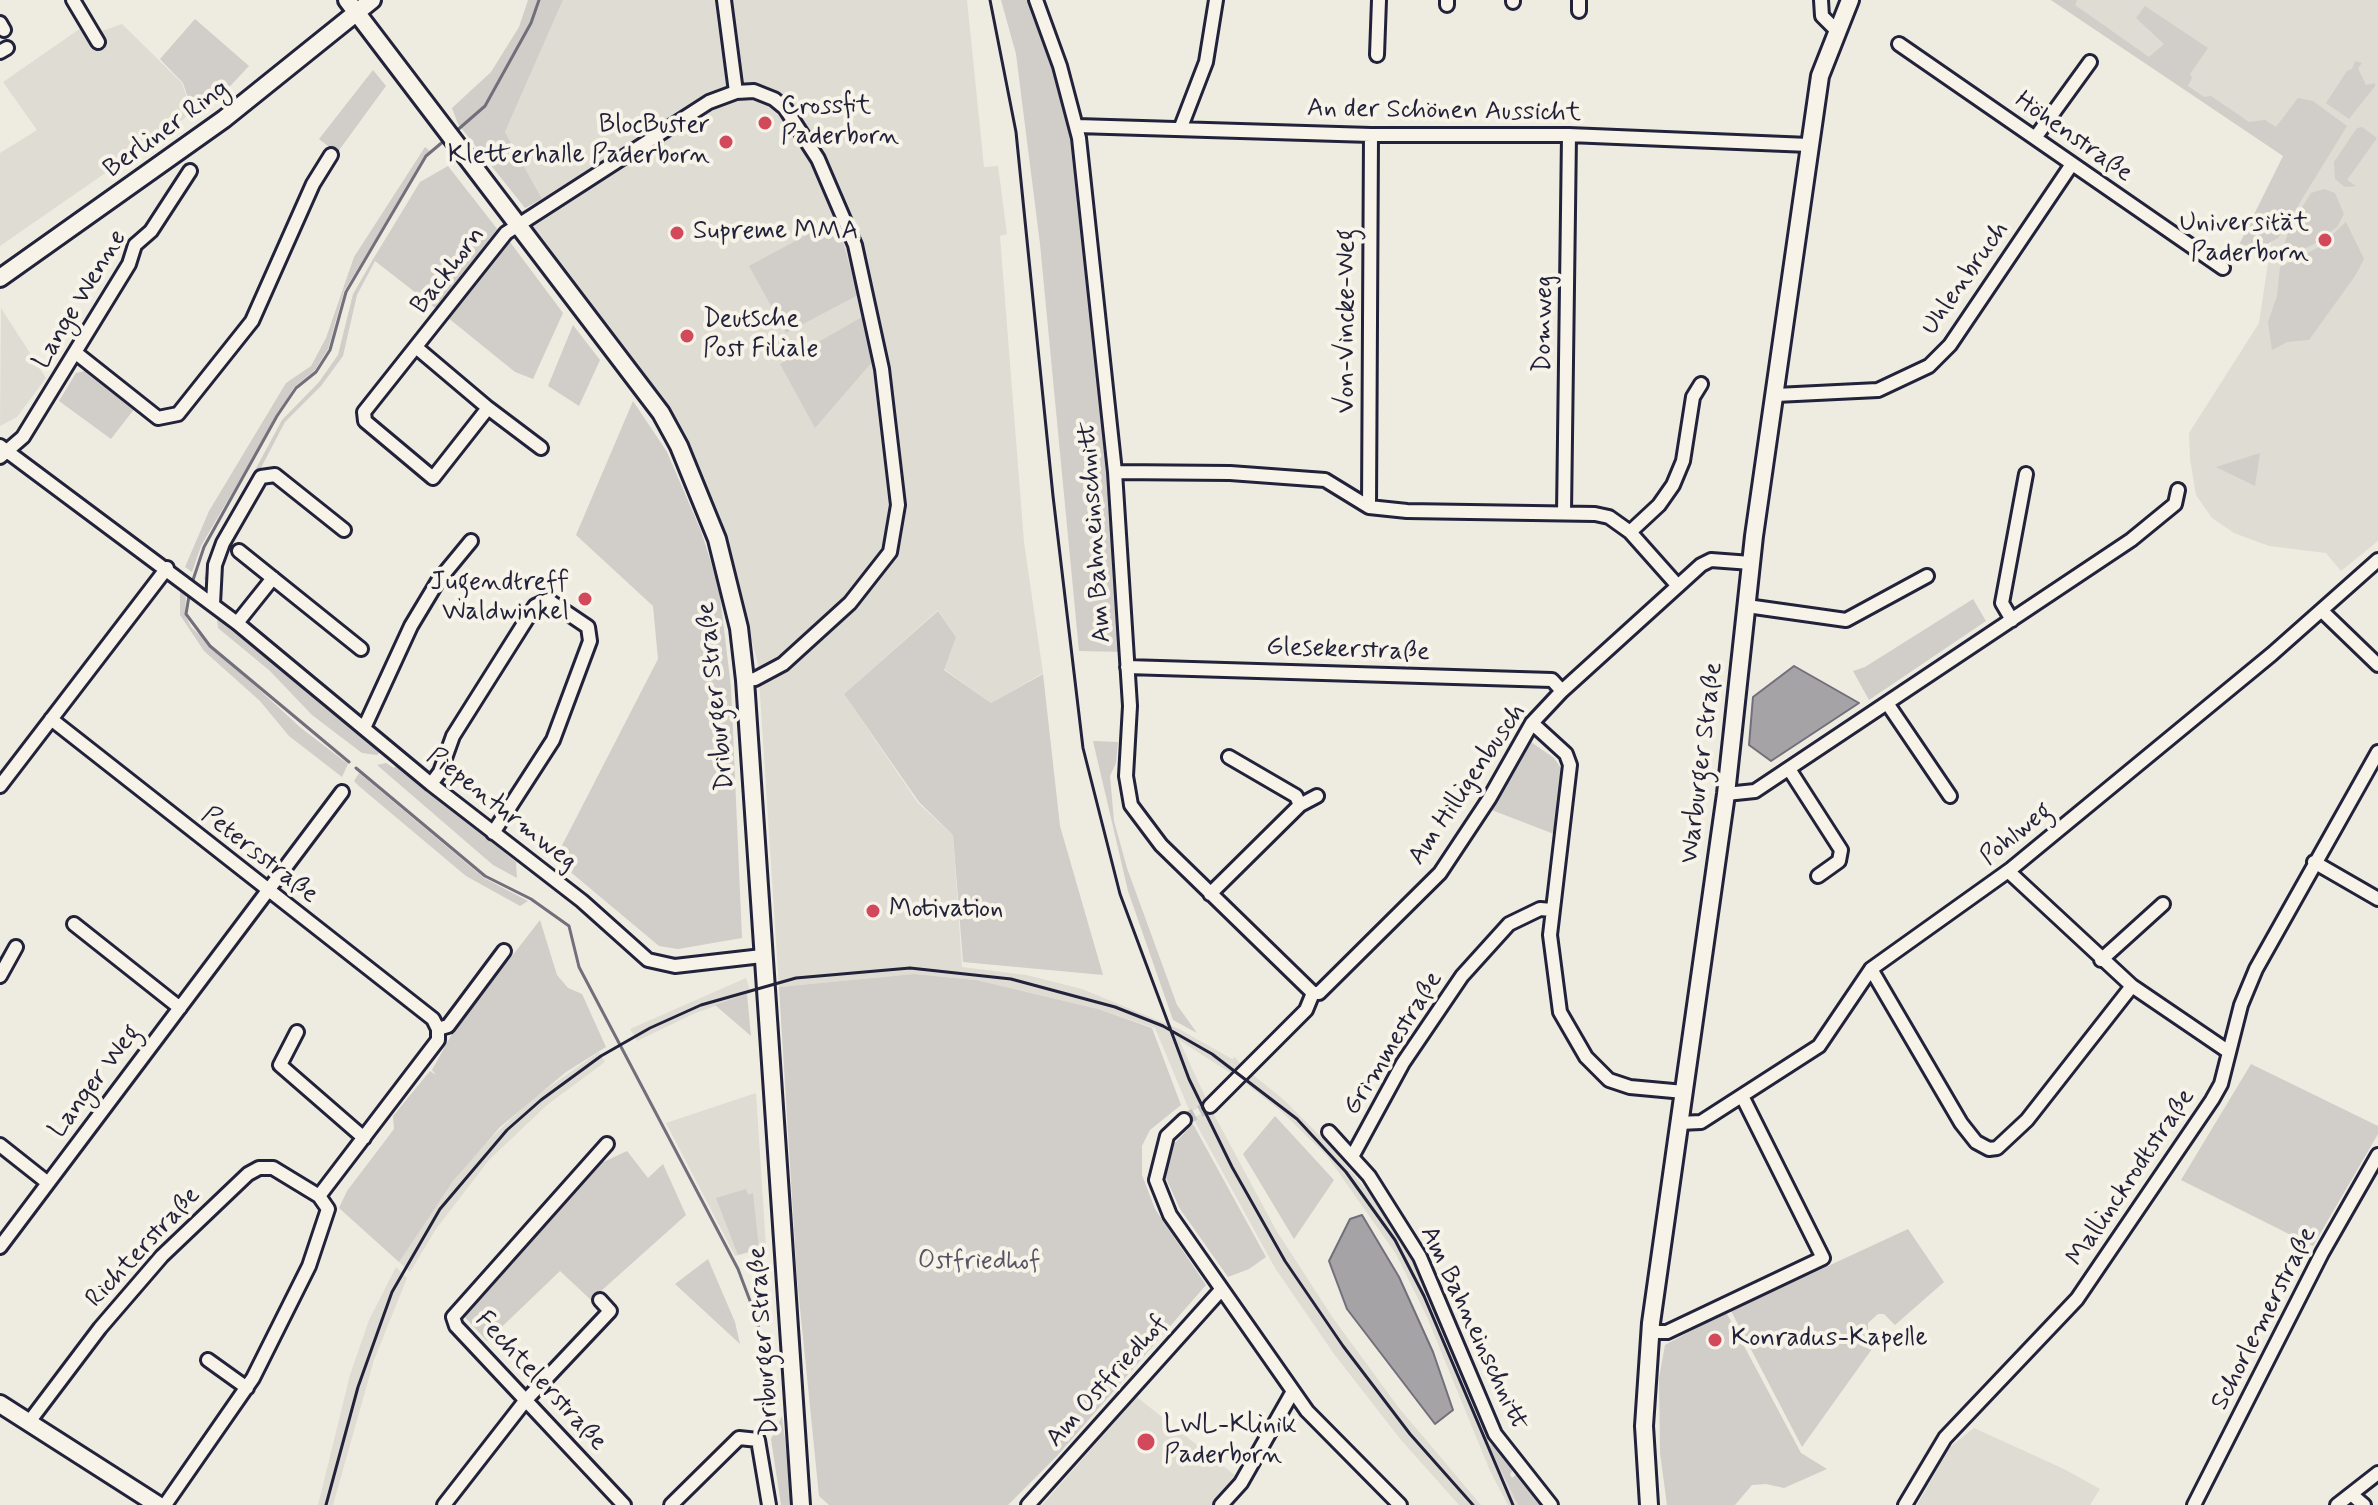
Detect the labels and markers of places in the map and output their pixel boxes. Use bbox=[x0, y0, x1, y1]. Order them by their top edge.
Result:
place label: Crossfit Paderborn bbox=[781, 92, 899, 154]
place label: BlocBuster Kletterhalle Paderborn bbox=[448, 111, 710, 172]
marker: Crossfit Paderborn bbox=[756, 114, 774, 132]
marker: BlocBuster Kletterhalle Paderborn bbox=[717, 133, 735, 151]
place label: Universität Paderborn bbox=[2179, 209, 2309, 270]
place label: Supreme MMA bbox=[693, 217, 858, 249]
marker: Supreme MMA bbox=[668, 224, 686, 242]
marker: Universität Paderborn bbox=[2316, 231, 2334, 249]
place label: Deutsche Post Filiale bbox=[703, 305, 818, 366]
marker: Deutsche Post Filiale bbox=[678, 327, 696, 345]
place label: Jugendtreff Waldwinkel bbox=[430, 568, 569, 630]
marker: Jugendtreff Waldwinkel bbox=[576, 590, 594, 608]
place label: Motivation bbox=[889, 895, 1003, 927]
marker: Motivation bbox=[864, 902, 882, 920]
place label: Konradus-Kapelle bbox=[1731, 1324, 1928, 1356]
marker: Konradus-Kapelle bbox=[1706, 1331, 1724, 1349]
place label: LWL-Klinik Paderborn bbox=[1164, 1411, 1297, 1472]
marker: LWL-Klinik Paderborn bbox=[1135, 1431, 1157, 1453]

